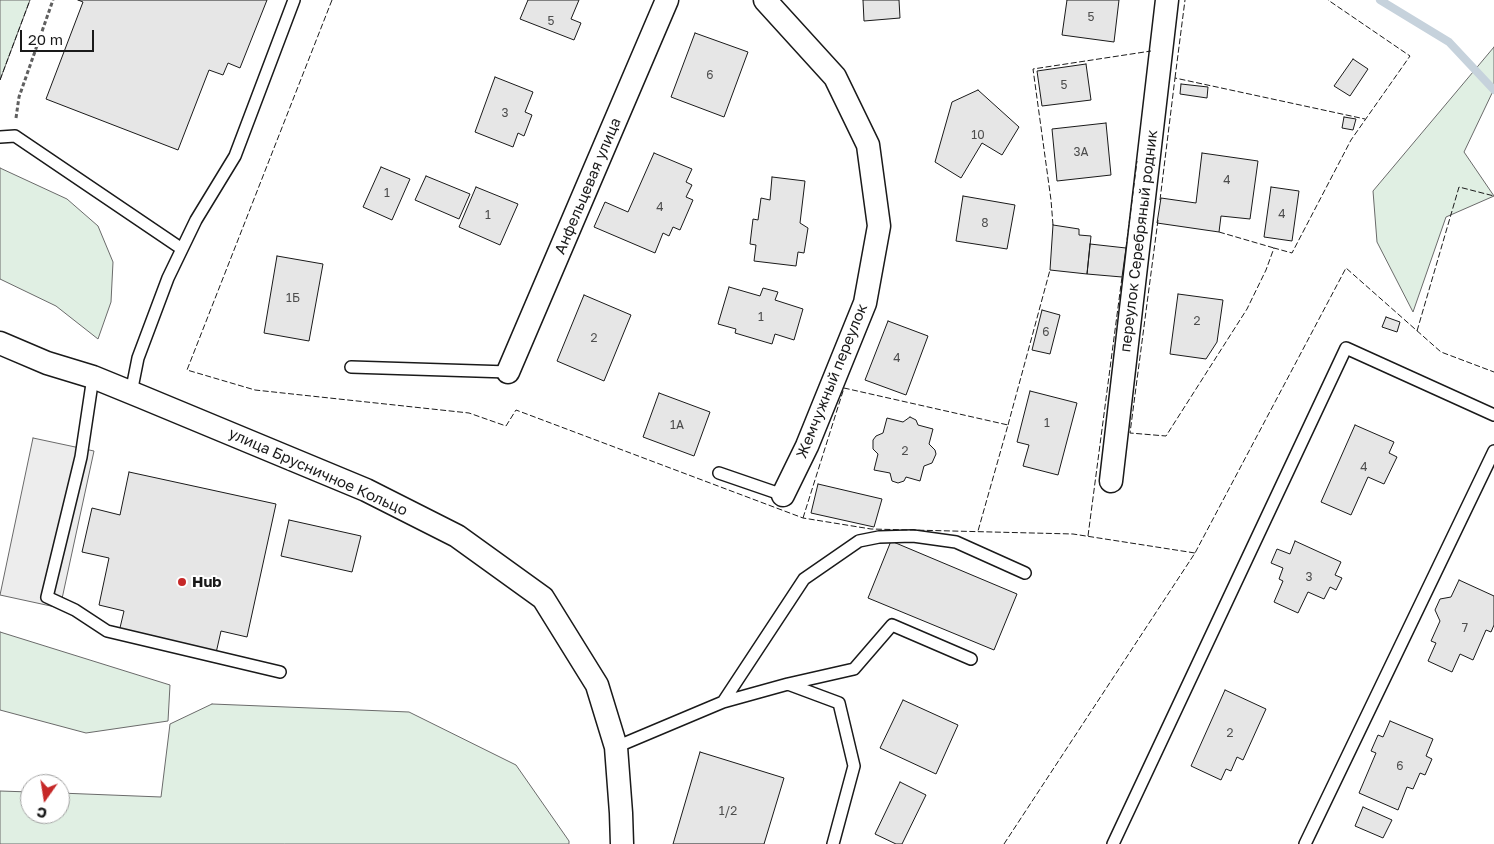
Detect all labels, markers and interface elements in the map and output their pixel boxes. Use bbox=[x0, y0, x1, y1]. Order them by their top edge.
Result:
house number: 5 bbox=[1088, 10, 1094, 24]
house number: 5 bbox=[548, 14, 554, 28]
scale bar bbox=[22, 20, 96, 52]
text: 20 m bbox=[28, 30, 63, 48]
house number: 6 bbox=[706, 68, 714, 82]
house number: 5 bbox=[1061, 78, 1067, 92]
house number: 3 bbox=[501, 106, 509, 120]
street label: Анфельцевая улица bbox=[551, 115, 625, 257]
house number: 10 bbox=[971, 128, 985, 142]
street label: переулок Серебряный родник bbox=[1116, 129, 1162, 353]
house number: 3А bbox=[1073, 145, 1089, 159]
house number: 4 bbox=[1223, 173, 1231, 187]
house number: 1 bbox=[384, 186, 390, 200]
house number: 4 bbox=[656, 200, 664, 214]
house number: 4 bbox=[1278, 207, 1286, 221]
house number: 1 bbox=[485, 208, 491, 222]
house number: 8 bbox=[981, 216, 989, 230]
house number: 1Б bbox=[286, 291, 300, 305]
street label: Жемчужный переулок bbox=[793, 301, 871, 461]
house number: 1 bbox=[758, 310, 764, 324]
house number: 2 bbox=[1194, 314, 1200, 328]
house number: 6 bbox=[1042, 325, 1050, 339]
house number: 2 bbox=[591, 331, 597, 345]
house number: 4 bbox=[893, 351, 901, 365]
house number: 1 bbox=[1044, 416, 1050, 430]
house number: 1А bbox=[670, 418, 684, 432]
street label: улица Брусничное Кольцо bbox=[226, 424, 410, 520]
house number: 2 bbox=[902, 444, 908, 458]
house number: 4 bbox=[1360, 460, 1368, 474]
house number: 3 bbox=[1305, 570, 1313, 584]
place label: Hub bbox=[192, 573, 222, 591]
marker: Hub bbox=[176, 576, 188, 588]
house number: 7 bbox=[1462, 621, 1468, 635]
house number: 2 bbox=[1227, 726, 1233, 740]
house number: 6 bbox=[1396, 759, 1404, 773]
north arrow bbox=[20, 774, 70, 824]
text: С bbox=[35, 804, 49, 823]
house number: 1/2 bbox=[719, 804, 737, 818]

